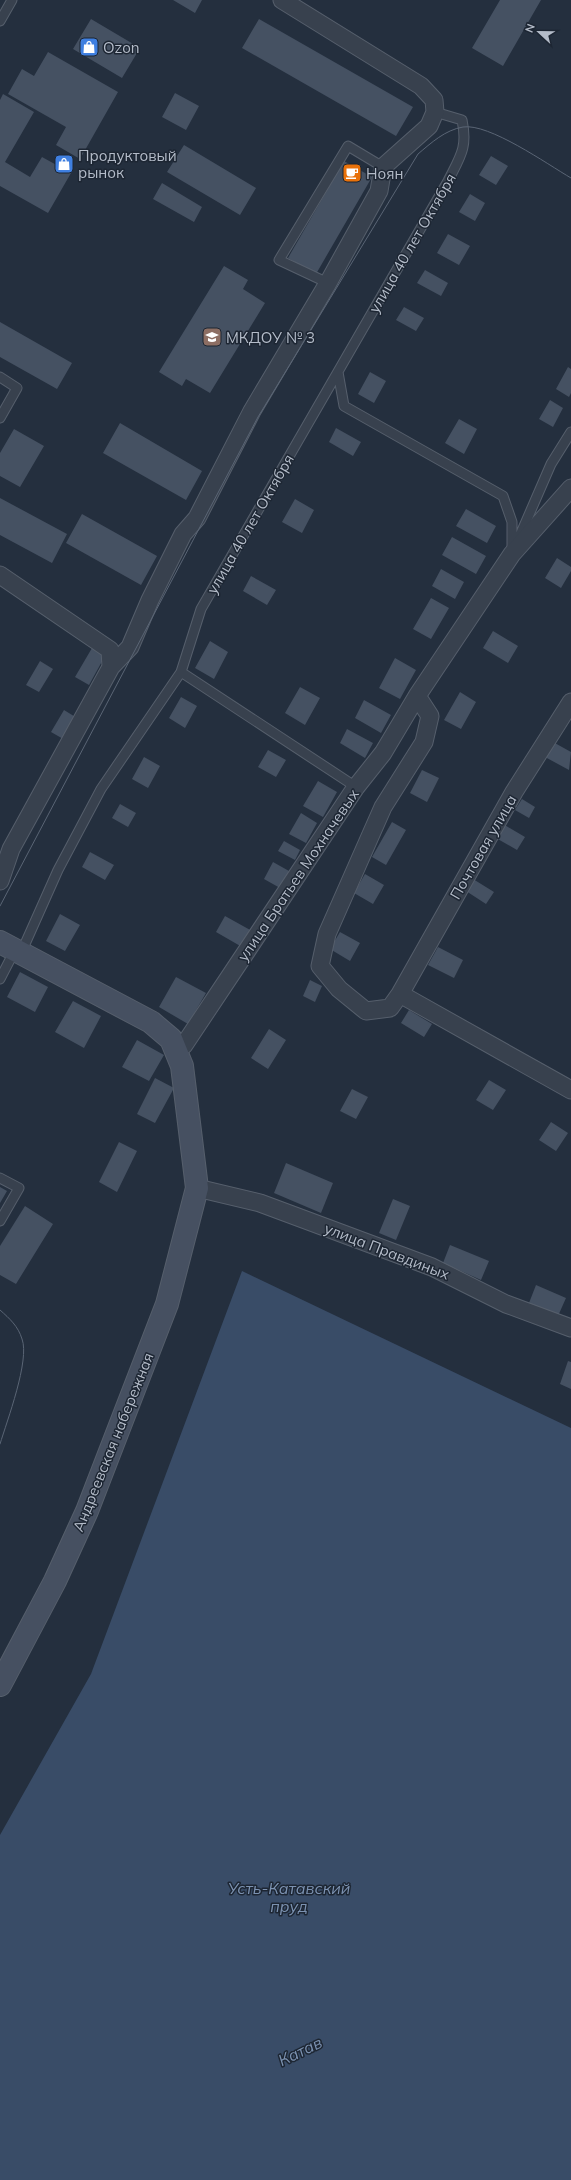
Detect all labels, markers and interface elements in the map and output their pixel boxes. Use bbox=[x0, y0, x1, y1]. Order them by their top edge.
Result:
north arrow bbox=[519, 12, 559, 52]
text: N bbox=[522, 22, 538, 35]
shop icon: Ozon bbox=[78, 36, 100, 58]
place label: Ozon bbox=[103, 38, 140, 57]
place label: Продуктовый рынок bbox=[78, 146, 177, 182]
shop icon: Продуктовый рынок bbox=[53, 153, 75, 175]
cafe icon: Ноян bbox=[341, 162, 363, 184]
place label: Ноян bbox=[366, 164, 403, 183]
street label: улица 40 лет Октября bbox=[364, 170, 460, 316]
school or university icon: МКДОУ № 3 bbox=[201, 326, 223, 348]
place label: МКДОУ № 3 bbox=[226, 328, 315, 347]
street label: улица 40 лет Октября bbox=[202, 451, 298, 597]
street label: улица Братьев Мохначевых bbox=[233, 785, 363, 965]
street label: Почтовая улица bbox=[445, 791, 521, 903]
street label: улица Правдиных bbox=[322, 1218, 452, 1284]
street label: Андреевская набережная bbox=[68, 1350, 158, 1534]
water label: Усть-Катавский пруд bbox=[228, 1878, 350, 1916]
water label: Катав bbox=[275, 2032, 325, 2070]

